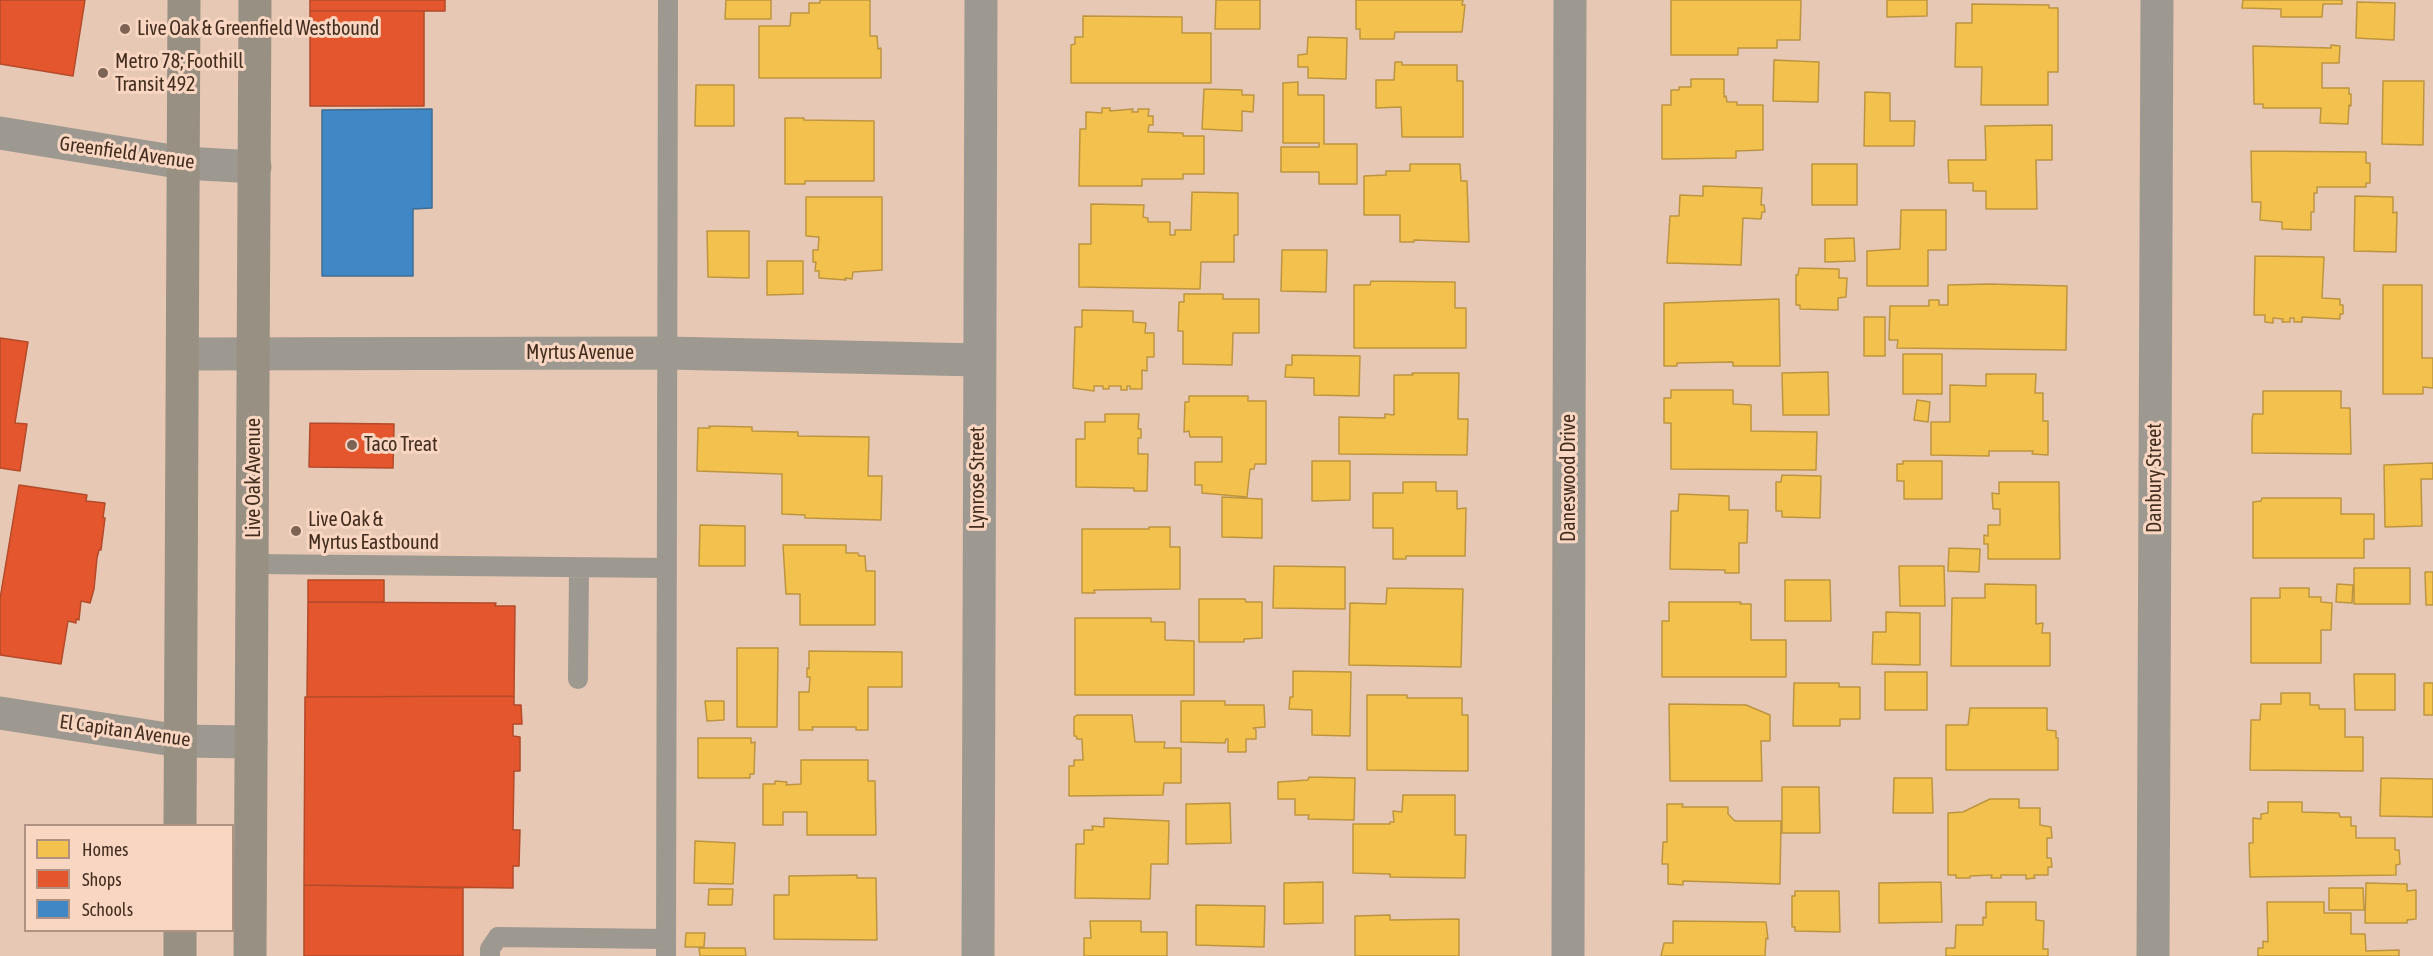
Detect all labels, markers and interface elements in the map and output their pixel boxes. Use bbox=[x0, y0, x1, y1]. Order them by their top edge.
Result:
place label: Live Oak & Greenfield Westbound bbox=[137, 17, 379, 41]
marker: Live Oak & Greenfield Westbound bbox=[118, 22, 132, 36]
place label: Metro 78; Foothill Transit 492 bbox=[115, 50, 243, 97]
marker: Metro 78; Foothill Transit 492 bbox=[96, 66, 110, 80]
street label: Greenfield Avenue bbox=[58, 132, 196, 174]
street label: Myrtus Avenue bbox=[526, 341, 634, 365]
street label: Daneswood Drive bbox=[1557, 414, 1581, 542]
street label: Live Oak Avenue bbox=[242, 418, 266, 538]
street label: Danbury Street bbox=[2143, 423, 2167, 533]
street label: Lynrose Street bbox=[966, 426, 990, 530]
place label: Taco Treat bbox=[364, 433, 438, 457]
marker: Taco Treat bbox=[345, 438, 359, 452]
place label: Live Oak & Myrtus Eastbound bbox=[308, 508, 439, 555]
marker: Live Oak & Myrtus Eastbound bbox=[289, 524, 303, 538]
street label: El Capitan Avenue bbox=[58, 710, 192, 752]
legend bbox=[24, 824, 234, 932]
text: Homes bbox=[82, 839, 128, 860]
text: Shops bbox=[82, 869, 122, 890]
text: Schools bbox=[82, 899, 133, 920]

